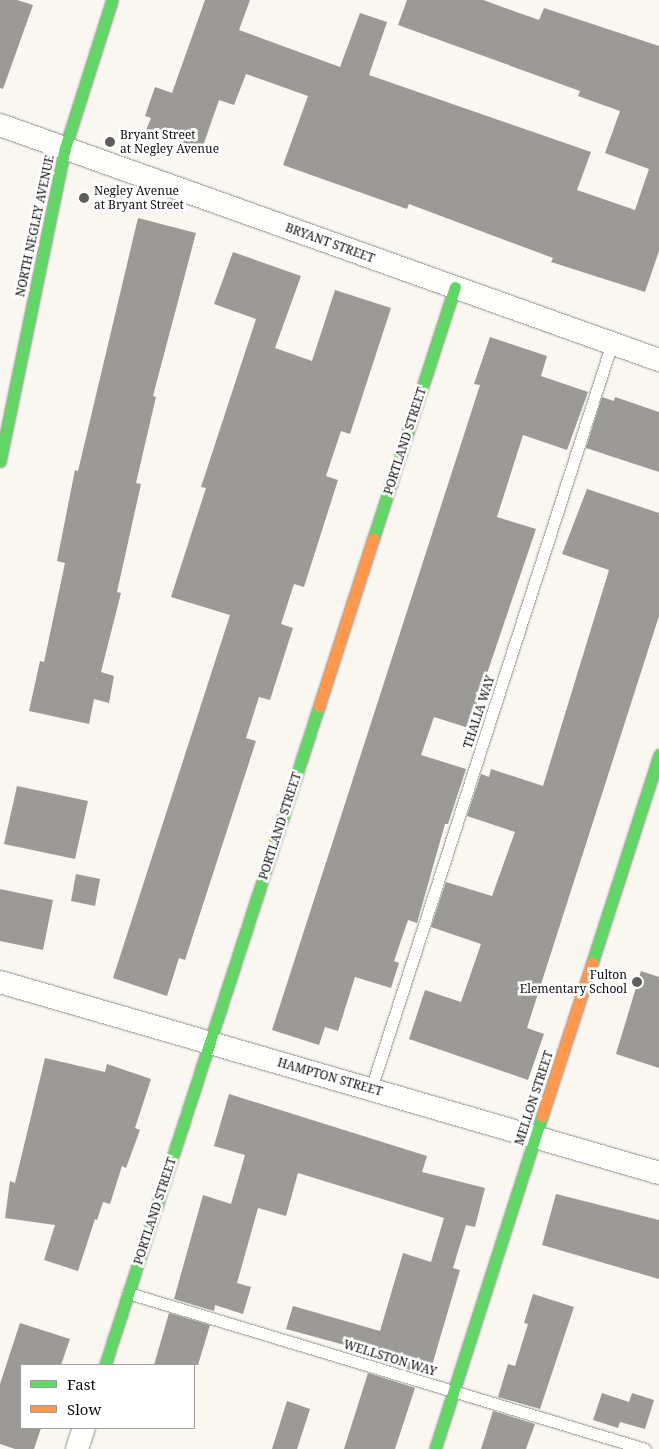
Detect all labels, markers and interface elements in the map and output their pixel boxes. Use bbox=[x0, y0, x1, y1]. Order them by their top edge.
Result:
place label: Bryant Street at Negley Avenue bbox=[120, 128, 219, 156]
marker: Bryant Street at Negley Avenue bbox=[104, 136, 116, 148]
street label: NORTH NEGLEY AVENUE bbox=[13, 154, 57, 298]
place label: Negley Avenue at Bryant Street bbox=[94, 184, 184, 212]
marker: Negley Avenue at Bryant Street bbox=[78, 192, 90, 204]
street label: BRYANT STREET bbox=[283, 220, 377, 266]
street label: PORTLAND STREET bbox=[381, 386, 429, 496]
street label: THALIA WAY bbox=[460, 674, 498, 750]
street label: PORTLAND STREET bbox=[256, 771, 304, 881]
place label: Fulton Elementary School bbox=[520, 968, 627, 996]
marker: Fulton Elementary School bbox=[631, 976, 643, 988]
street label: MELLON STREET bbox=[512, 1049, 556, 1147]
street label: HAMPTON STREET bbox=[276, 1055, 384, 1099]
street label: PORTLAND STREET bbox=[131, 1156, 179, 1266]
street label: WELLSTON WAY bbox=[342, 1337, 438, 1379]
legend bbox=[20, 1364, 195, 1429]
text: Fast bbox=[67, 1374, 96, 1394]
text: Slow bbox=[67, 1399, 101, 1419]

